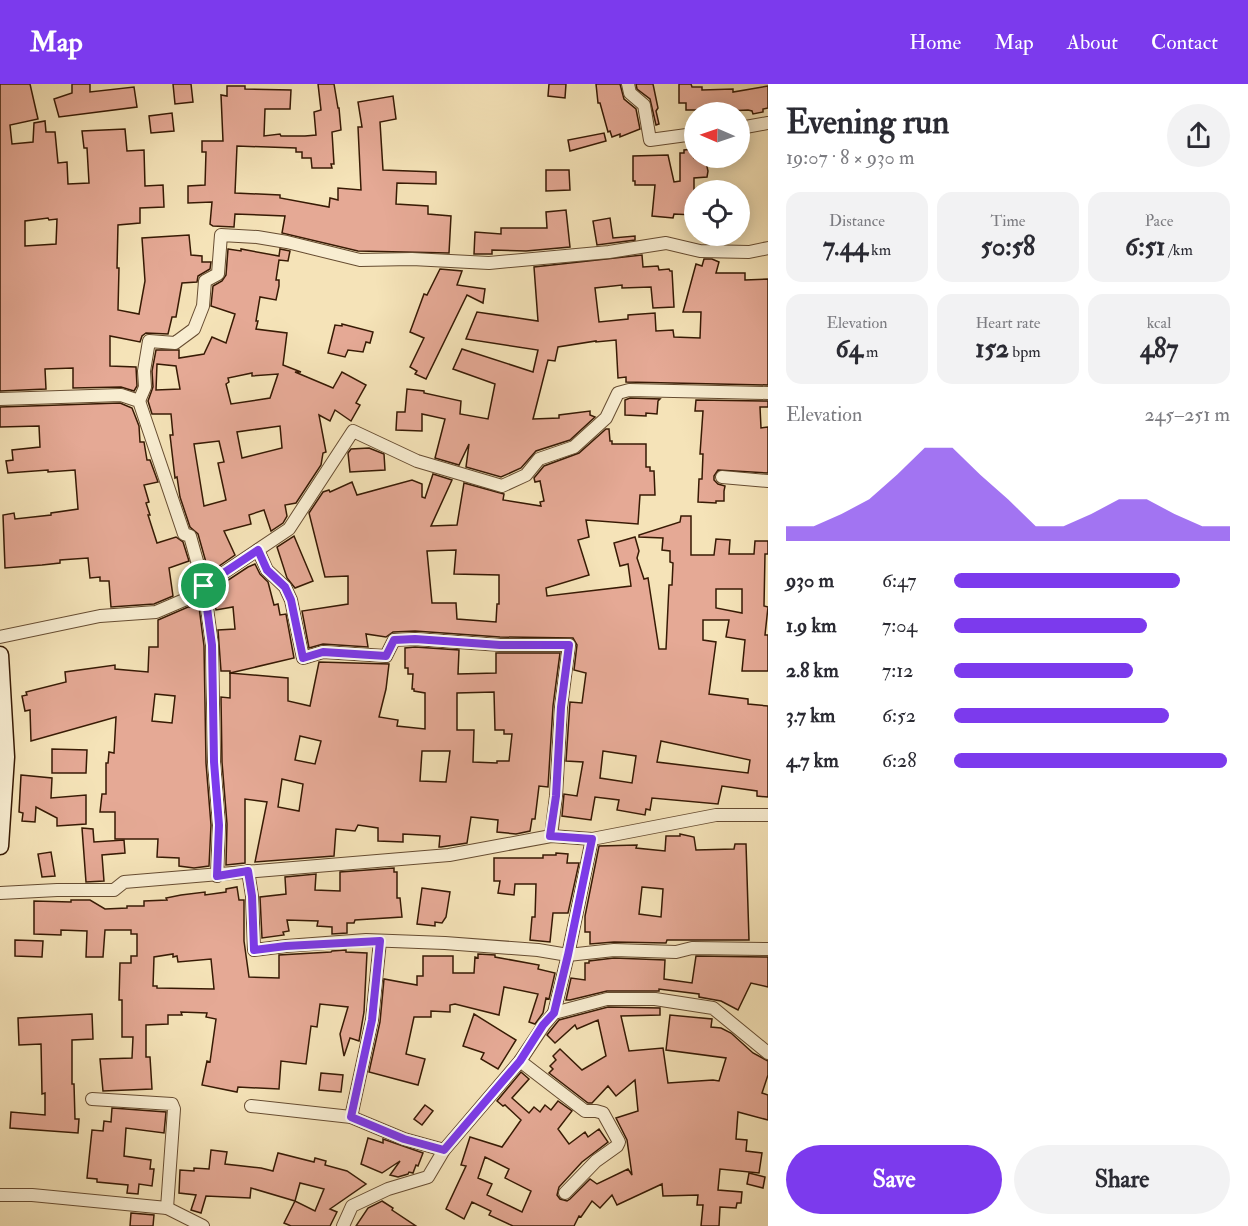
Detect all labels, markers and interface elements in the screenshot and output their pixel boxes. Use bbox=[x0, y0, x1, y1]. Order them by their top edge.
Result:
text: Map bbox=[30, 25, 83, 60]
text: Home bbox=[909, 29, 961, 56]
text: Map bbox=[994, 29, 1034, 56]
text: About bbox=[1067, 29, 1118, 56]
text: Contact bbox=[1151, 29, 1218, 56]
north arrow bbox=[684, 102, 750, 168]
map controls bbox=[684, 102, 750, 246]
text: Evening run bbox=[786, 102, 949, 143]
button: share bbox=[1167, 104, 1230, 167]
text: 19:07 · 8 × 930 m bbox=[786, 145, 915, 170]
button: locate bbox=[684, 180, 750, 246]
text: Distance bbox=[829, 211, 885, 231]
text: Time bbox=[991, 211, 1025, 231]
text: Pace bbox=[1145, 211, 1173, 231]
text: 7.44 bbox=[823, 231, 868, 263]
text: 50:58 bbox=[981, 231, 1035, 263]
text: 6:51 bbox=[1125, 231, 1165, 263]
text: km bbox=[868, 240, 891, 260]
text: /km bbox=[1165, 240, 1193, 260]
text: Elevation bbox=[827, 313, 887, 333]
text: Heart rate bbox=[975, 313, 1041, 333]
text: kcal bbox=[1147, 313, 1171, 333]
text: 64 bbox=[836, 333, 863, 365]
text: 152 bbox=[975, 333, 1009, 365]
text: 487 bbox=[1140, 333, 1178, 365]
text: m bbox=[863, 342, 878, 362]
text: bpm bbox=[1009, 342, 1041, 362]
text: Elevation bbox=[786, 402, 862, 427]
text: 245–251 m bbox=[1144, 402, 1230, 427]
pin bbox=[178, 560, 229, 611]
text: 930 m bbox=[786, 568, 834, 593]
text: 6:47 bbox=[882, 568, 917, 593]
icon: arrive bbox=[187, 569, 220, 602]
text: 1.9 km bbox=[786, 613, 837, 638]
text: 7:04 bbox=[882, 613, 917, 638]
text: 2.8 km bbox=[786, 658, 839, 683]
text: 7:12 bbox=[882, 658, 913, 683]
text: 3.7 km bbox=[786, 703, 835, 728]
text: 6:52 bbox=[882, 703, 916, 728]
text: 4.7 km bbox=[786, 748, 839, 773]
text: 6:28 bbox=[882, 748, 917, 773]
button: Save bbox=[786, 1145, 1002, 1214]
button: Share bbox=[1014, 1145, 1230, 1214]

